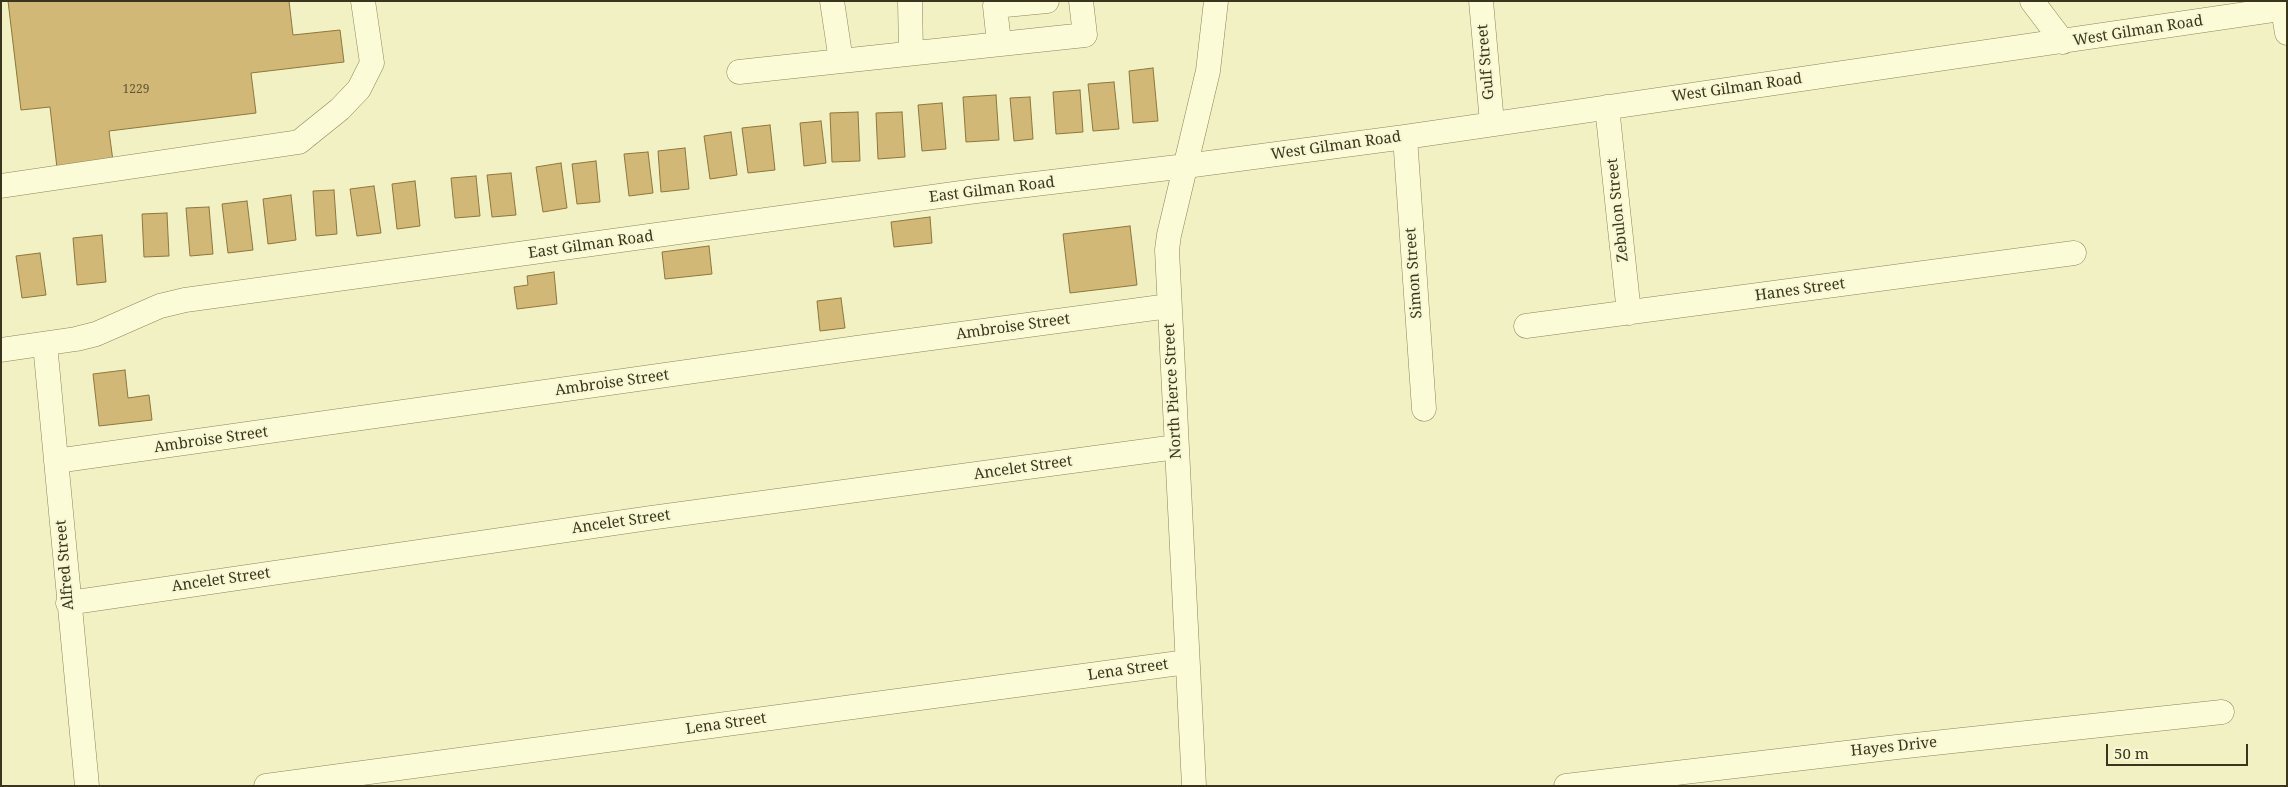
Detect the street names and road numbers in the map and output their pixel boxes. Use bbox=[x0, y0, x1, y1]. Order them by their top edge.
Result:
street label: West Gilman Road bbox=[2072, 12, 2204, 50]
street label: Gulf Street bbox=[1474, 23, 1498, 101]
street label: West Gilman Road bbox=[1671, 70, 1803, 106]
street label: West Gilman Road bbox=[1270, 128, 1402, 164]
street label: Zebulon Street bbox=[1604, 157, 1632, 263]
street label: East Gilman Road bbox=[928, 173, 1056, 207]
street label: East Gilman Road bbox=[527, 227, 655, 263]
street label: Simon Street bbox=[1402, 227, 1426, 319]
street label: Hanes Street bbox=[1754, 275, 1846, 305]
street label: Ambroise Street bbox=[955, 310, 1071, 344]
street label: North Pierce Street bbox=[1160, 323, 1186, 459]
street label: Ambroise Street bbox=[554, 366, 670, 400]
street label: Ambroise Street bbox=[153, 423, 269, 457]
street label: Ancelet Street bbox=[973, 452, 1073, 484]
street label: Ancelet Street bbox=[571, 506, 671, 538]
street label: Alfred Street bbox=[52, 519, 78, 611]
street label: Ancelet Street bbox=[171, 564, 271, 596]
street label: Lena Street bbox=[1087, 655, 1169, 685]
street label: Lena Street bbox=[685, 709, 767, 739]
street label: Hayes Drive bbox=[1850, 734, 1938, 760]

